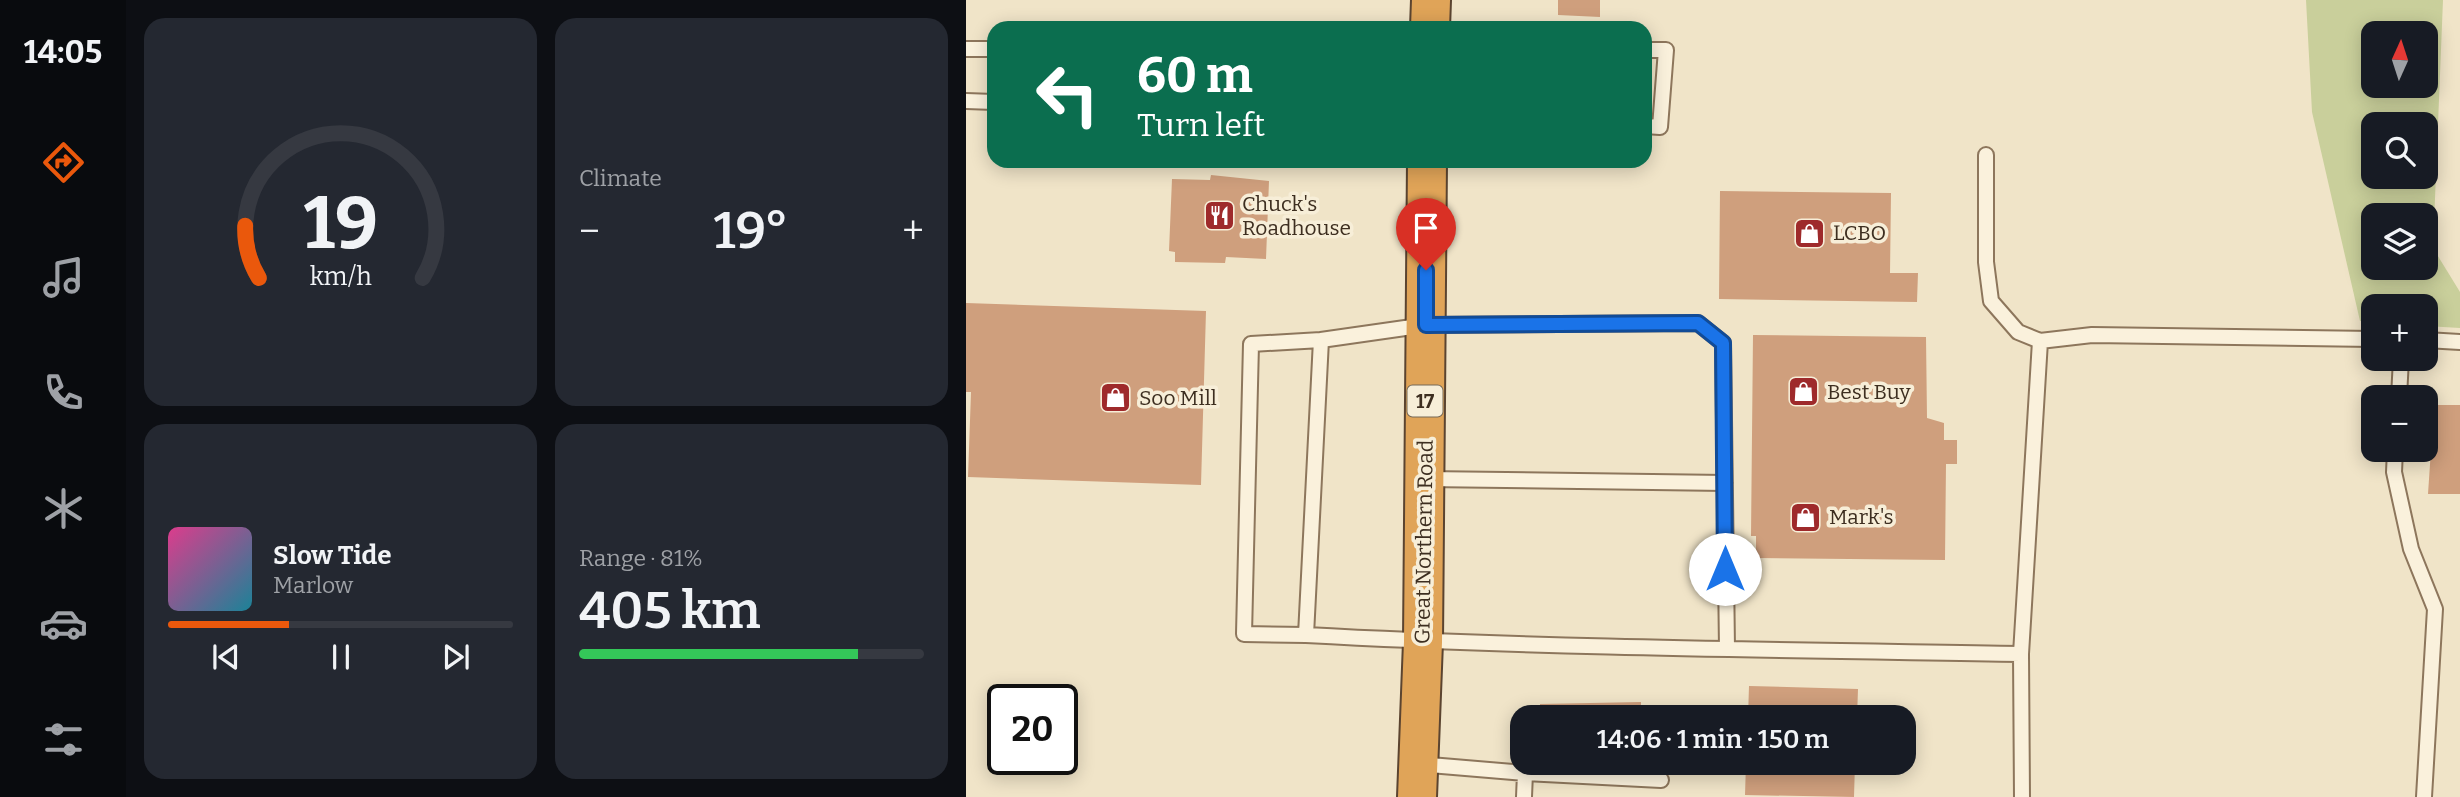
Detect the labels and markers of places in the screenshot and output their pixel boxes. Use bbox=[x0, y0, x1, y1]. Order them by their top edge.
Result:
place label: Chuck's Roadhouse bbox=[1242, 191, 1351, 241]
pin bbox=[1396, 198, 1456, 270]
restaurant icon: Chuck's Roadhouse bbox=[1202, 199, 1236, 233]
shop icon: LCBO bbox=[1793, 216, 1827, 250]
place label: LCBO bbox=[1833, 220, 1886, 246]
shop icon: Best Buy bbox=[1787, 375, 1821, 409]
place label: Best Buy bbox=[1827, 379, 1911, 405]
shop icon: Soo Mill bbox=[1099, 381, 1133, 415]
place label: Soo Mill bbox=[1139, 385, 1217, 411]
shop icon: Mark's bbox=[1789, 500, 1823, 534]
place label: Mark's bbox=[1829, 504, 1894, 530]

